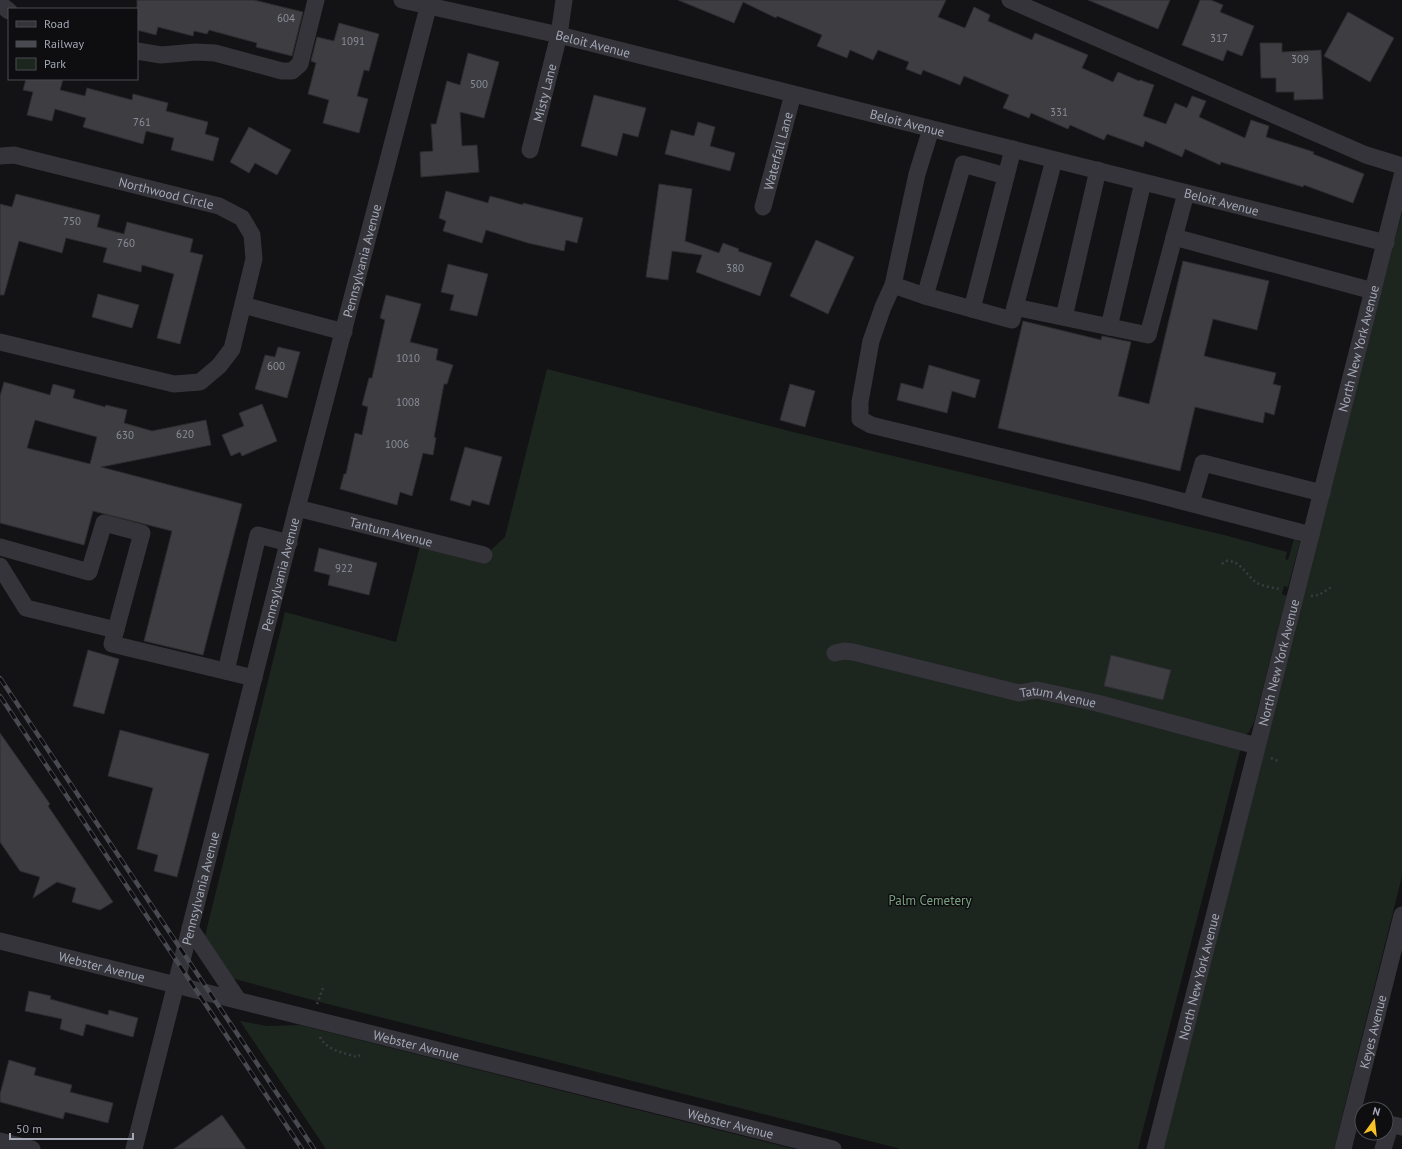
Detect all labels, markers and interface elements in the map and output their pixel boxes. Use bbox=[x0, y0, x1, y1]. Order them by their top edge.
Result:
legend bbox=[8, 8, 138, 80]
house number: 604 bbox=[277, 11, 295, 25]
text: Road bbox=[44, 16, 69, 31]
street label: Beloit Avenue bbox=[554, 26, 632, 61]
house number: 317 bbox=[1210, 31, 1228, 45]
house number: 1091 bbox=[341, 34, 365, 48]
text: Railway bbox=[44, 36, 84, 51]
house number: 309 bbox=[1291, 52, 1309, 66]
text: Park bbox=[44, 56, 66, 71]
street label: Misty Lane bbox=[529, 62, 560, 124]
house number: 500 bbox=[470, 77, 488, 91]
street label: Beloit Avenue bbox=[868, 105, 947, 140]
house number: 331 bbox=[1050, 105, 1068, 119]
street label: Waterfall Lane bbox=[759, 110, 796, 192]
house number: 761 bbox=[133, 115, 151, 129]
street label: Northwood Circle bbox=[117, 173, 216, 213]
street label: Beloit Avenue bbox=[1182, 184, 1261, 219]
street label: Pennsylvania Avenue bbox=[339, 202, 385, 319]
house number: 750 bbox=[63, 214, 81, 228]
house number: 760 bbox=[117, 236, 135, 250]
house number: 380 bbox=[726, 261, 744, 275]
street label: North New York Avenue bbox=[1334, 283, 1382, 414]
house number: 1010 bbox=[396, 351, 420, 365]
house number: 600 bbox=[267, 359, 285, 373]
house number: 1008 bbox=[396, 395, 420, 409]
house number: 620 bbox=[176, 427, 194, 441]
house number: 630 bbox=[116, 428, 134, 442]
house number: 1006 bbox=[385, 437, 409, 451]
street label: Tantum Avenue bbox=[348, 513, 434, 550]
street label: Pennsylvania Avenue bbox=[258, 516, 303, 633]
house number: 922 bbox=[335, 561, 353, 575]
street label: North New York Avenue bbox=[1254, 597, 1303, 728]
street label: Tatum Avenue bbox=[1018, 682, 1098, 711]
street label: Pennsylvania Avenue bbox=[178, 830, 223, 947]
park label: Palm Cemetery bbox=[888, 892, 972, 909]
street label: North New York Avenue bbox=[1175, 911, 1223, 1042]
street label: Webster Avenue bbox=[57, 947, 147, 985]
street label: Keyes Avenue bbox=[1355, 993, 1390, 1070]
street label: Webster Avenue bbox=[371, 1026, 461, 1064]
north arrow bbox=[1354, 1101, 1394, 1141]
street label: Webster Avenue bbox=[686, 1104, 775, 1142]
text: N bbox=[1371, 1104, 1382, 1119]
scale bar bbox=[10, 1115, 133, 1141]
text: 50 m bbox=[16, 1121, 42, 1136]

